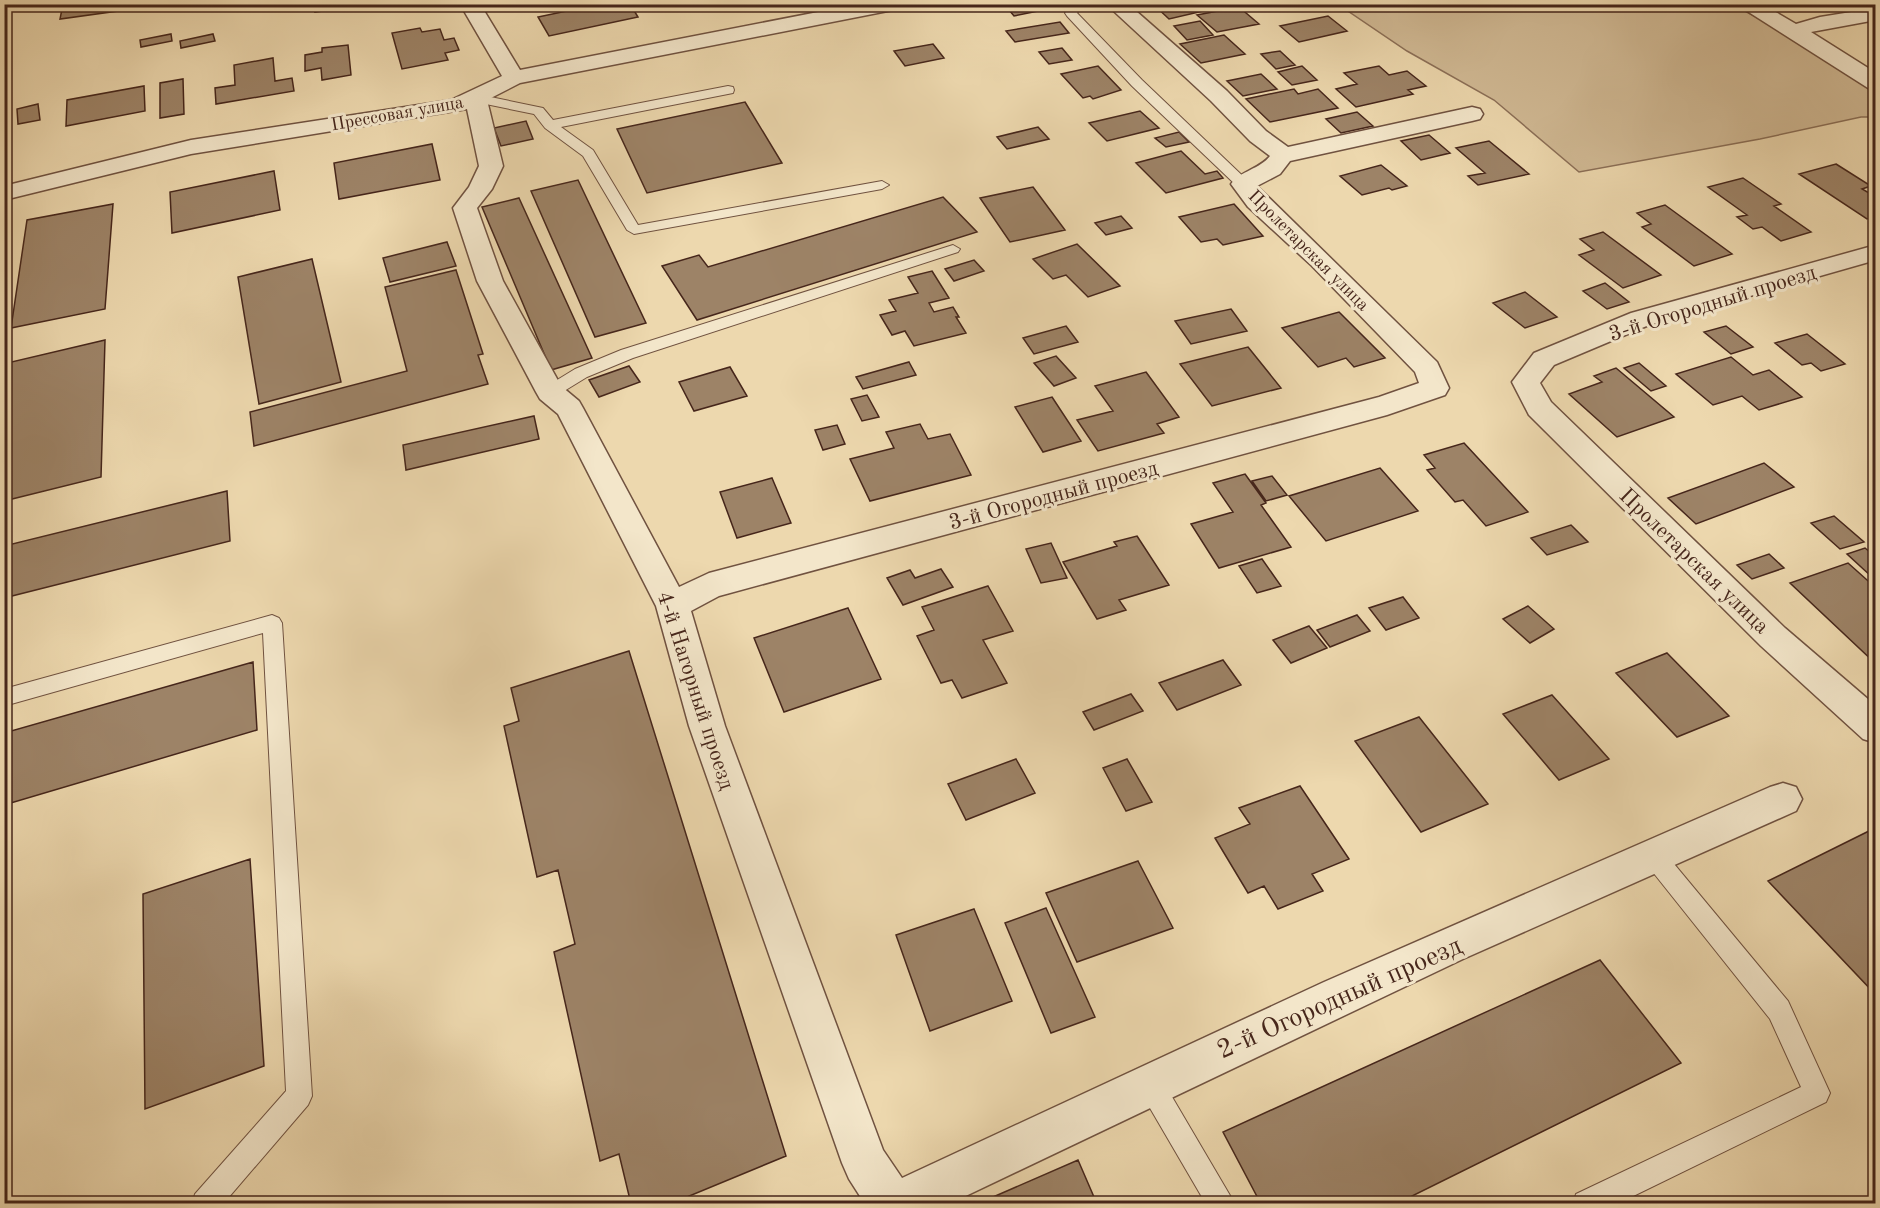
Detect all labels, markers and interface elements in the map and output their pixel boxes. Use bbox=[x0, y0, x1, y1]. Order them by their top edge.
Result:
street label: Прессовая улица bbox=[329, 93, 465, 135]
street label: Пролетарская улица bbox=[1244, 187, 1372, 315]
street label: 3-й Огородный проезд bbox=[1606, 262, 1819, 346]
street label: 3-й Огородный проезд bbox=[947, 457, 1161, 534]
street label: Пролетарская улица bbox=[1614, 484, 1773, 639]
street label: 4-й Нагорный проезд bbox=[653, 589, 738, 793]
street label: 2-й Огородный проезд bbox=[1213, 932, 1466, 1064]

